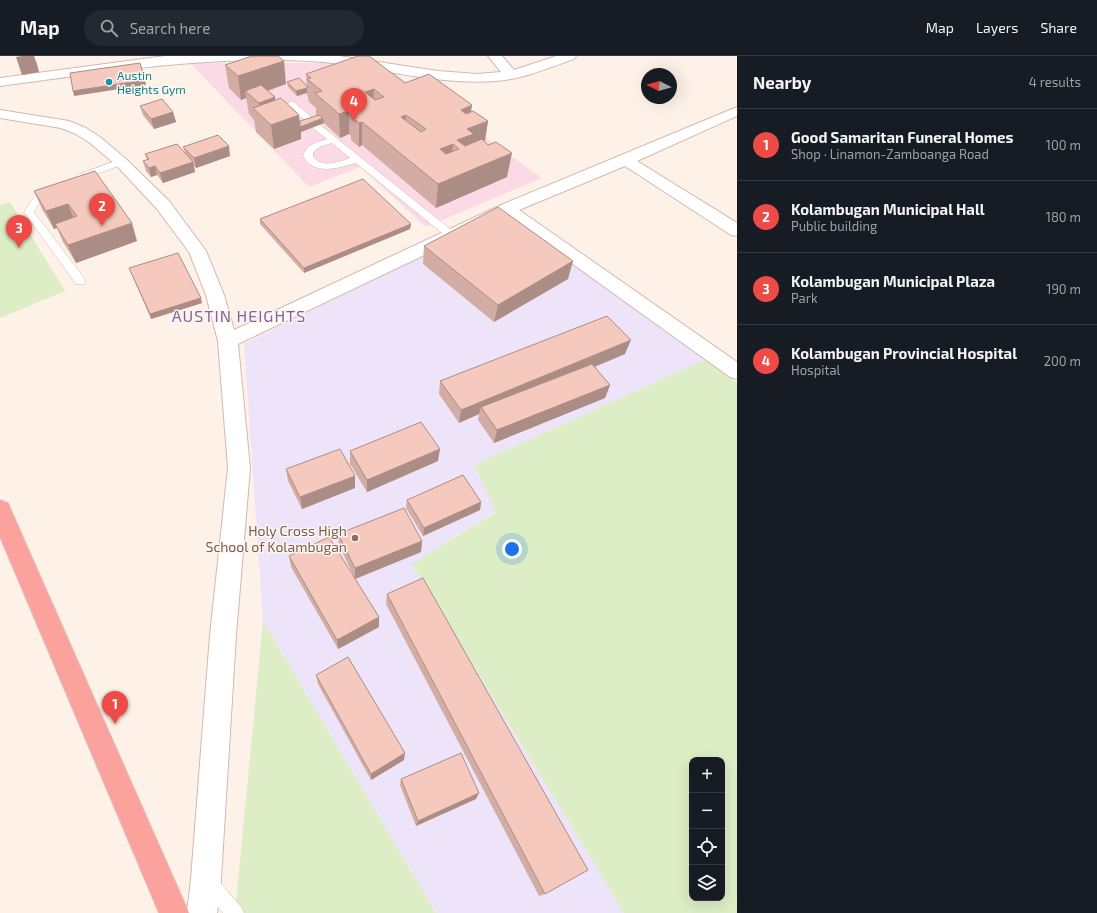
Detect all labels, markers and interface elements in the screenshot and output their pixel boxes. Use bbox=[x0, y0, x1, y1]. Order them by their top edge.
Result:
search box bbox=[84, 10, 364, 46]
text: Map bbox=[20, 16, 60, 39]
icon: search bbox=[98, 17, 120, 39]
text: Search here bbox=[130, 19, 210, 37]
text: Map bbox=[926, 19, 954, 36]
text: Layers bbox=[976, 19, 1018, 36]
text: Share bbox=[1040, 19, 1077, 36]
place label: Austin Heights Gym bbox=[117, 68, 186, 96]
north arrow bbox=[641, 68, 677, 104]
text: Nearby bbox=[753, 72, 811, 92]
text: 4 results bbox=[1029, 74, 1081, 90]
marker: Austin Heights Gym bbox=[104, 77, 114, 87]
pin: 4 bbox=[341, 88, 367, 121]
text: Good Samaritan Funeral Homes bbox=[791, 128, 1013, 146]
text: 1 bbox=[763, 137, 769, 153]
text: 100 m bbox=[1046, 137, 1081, 153]
text: Shop · Linamon-Zamboanga Road bbox=[791, 146, 989, 162]
pin: 2 bbox=[89, 193, 115, 226]
text: Kolambugan Municipal Hall bbox=[791, 200, 985, 218]
text: 2 bbox=[762, 209, 770, 225]
text: 180 m bbox=[1046, 209, 1081, 225]
pin: 3 bbox=[6, 215, 32, 248]
text: Public building bbox=[791, 218, 877, 234]
text: Kolambugan Municipal Plaza bbox=[791, 272, 995, 290]
text: 3 bbox=[762, 281, 770, 297]
text: 190 m bbox=[1046, 281, 1081, 297]
text: Park bbox=[791, 290, 818, 306]
district label: AUSTIN HEIGHTS bbox=[172, 306, 306, 325]
text: Kolambugan Provincial Hospital bbox=[791, 344, 1017, 362]
text: 4 bbox=[762, 353, 770, 369]
text: 200 m bbox=[1044, 353, 1081, 369]
text: Hospital bbox=[791, 362, 840, 378]
place label: Holy Cross High School of Kolambugan bbox=[206, 522, 347, 555]
marker: Holy Cross High School of Kolambugan bbox=[350, 533, 360, 543]
your location bbox=[502, 539, 522, 559]
pin: 1 bbox=[102, 691, 128, 724]
map controls bbox=[689, 757, 725, 901]
button: + bbox=[689, 757, 725, 793]
button: − bbox=[689, 793, 725, 829]
button: locate bbox=[689, 829, 725, 865]
button: layers bbox=[689, 865, 725, 901]

